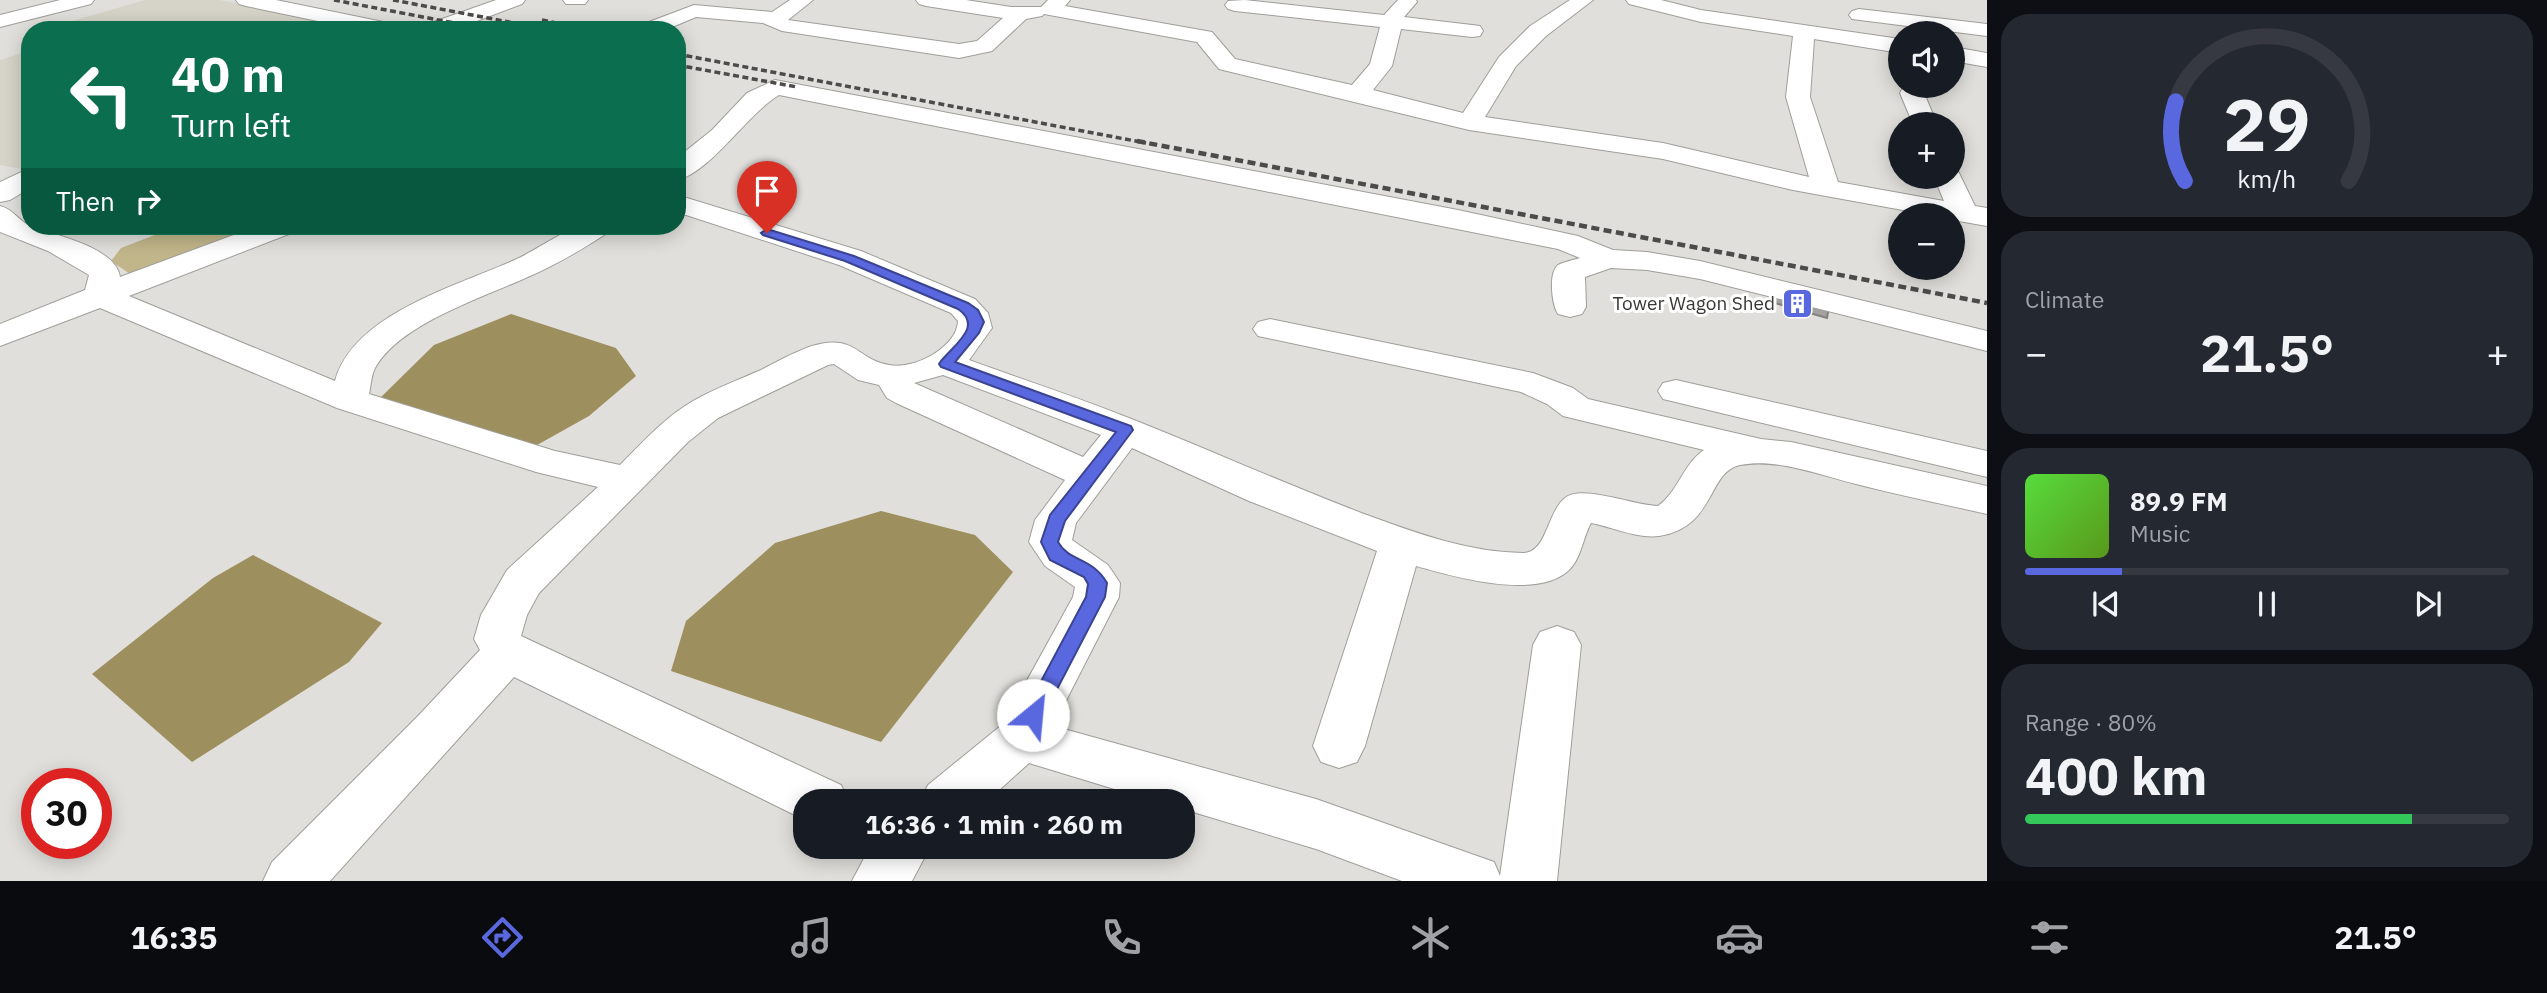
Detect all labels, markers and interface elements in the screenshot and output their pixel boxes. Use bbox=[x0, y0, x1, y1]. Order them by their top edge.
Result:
map controls bbox=[1888, 21, 1965, 280]
button: sound bbox=[1888, 21, 1965, 98]
text: 40 m bbox=[171, 42, 285, 105]
icon: left bbox=[56, 49, 147, 140]
text: 29 bbox=[2223, 77, 2311, 172]
text: Turn left bbox=[171, 104, 291, 146]
button: + bbox=[1888, 112, 1965, 189]
pin bbox=[737, 161, 797, 233]
text: km/h bbox=[2238, 162, 2296, 195]
icon: arrive bbox=[748, 172, 786, 210]
icon: right bbox=[129, 182, 167, 220]
text: Then bbox=[56, 184, 115, 218]
button: − bbox=[1888, 203, 1965, 280]
text: Climate bbox=[2025, 284, 2104, 314]
building icon: Tower Wagon Shed bbox=[1781, 286, 1815, 320]
place label: Tower Wagon Shed bbox=[1612, 291, 1775, 315]
text: 21.5° bbox=[2200, 319, 2334, 386]
text: − bbox=[2025, 328, 2048, 377]
text: + bbox=[2486, 328, 2509, 377]
text: 89.9 FM bbox=[2130, 484, 2228, 518]
text: Music bbox=[2130, 518, 2190, 548]
icon: previous bbox=[2087, 585, 2125, 623]
icon: pause bbox=[2248, 585, 2286, 623]
icon: next bbox=[2409, 585, 2447, 623]
position arrow bbox=[996, 678, 1070, 752]
text: Range · 80% bbox=[2025, 707, 2157, 737]
text: 400 km bbox=[2025, 742, 2207, 809]
speed limit sign: 30 bbox=[21, 768, 112, 859]
text: 16:36 · 1 min · 260 m bbox=[865, 807, 1123, 841]
icon: directions bbox=[478, 913, 527, 962]
icon: music bbox=[787, 913, 836, 962]
icon: phone bbox=[1097, 913, 1146, 962]
icon: climate bbox=[1406, 913, 1455, 962]
icon: car bbox=[1715, 913, 1764, 962]
icon: filters bbox=[2025, 913, 2074, 962]
text: 16:35 bbox=[130, 916, 218, 958]
text: 21.5° bbox=[2334, 916, 2417, 958]

